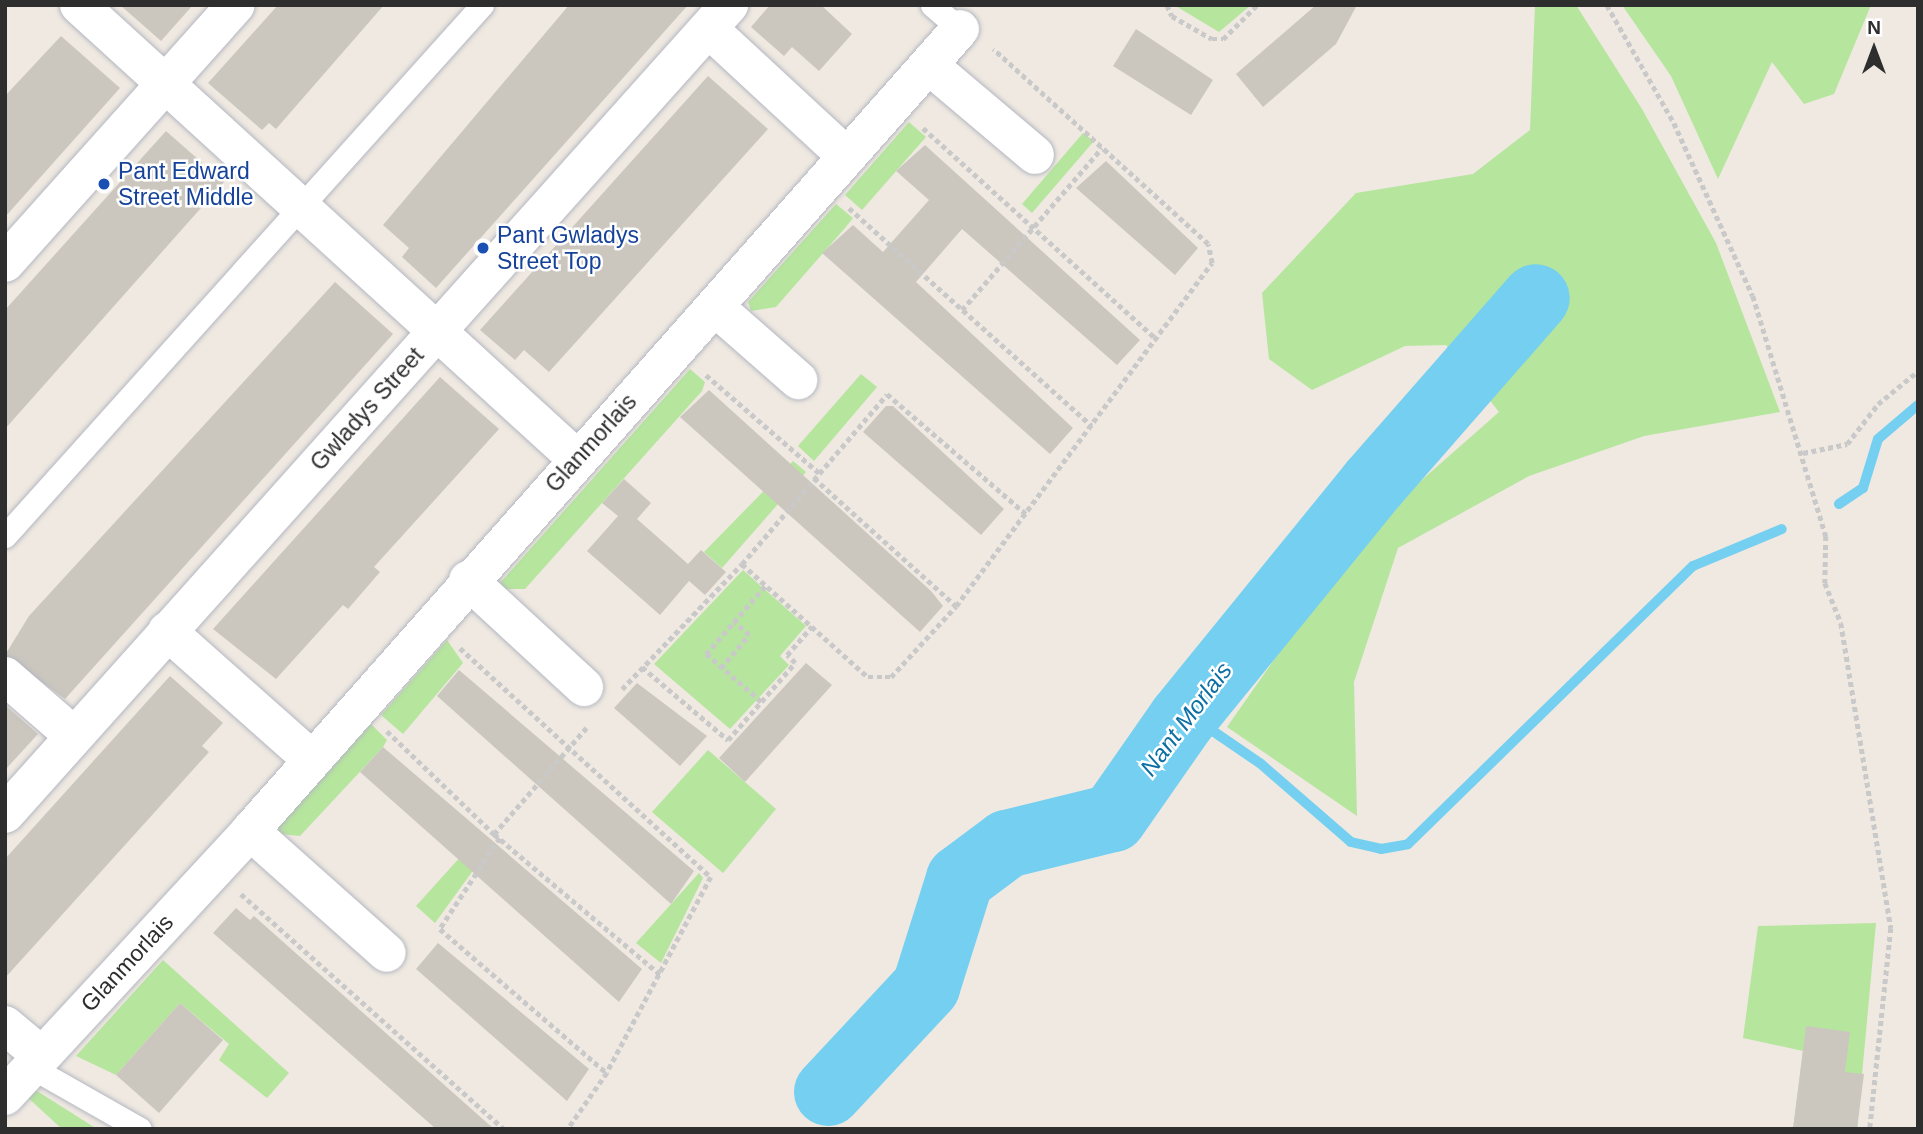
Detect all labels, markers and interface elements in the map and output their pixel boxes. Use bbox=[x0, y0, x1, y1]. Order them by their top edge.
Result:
north arrow bbox=[1839, 14, 1909, 84]
text: N bbox=[1867, 17, 1881, 38]
place label: Pant Edward Street Middle bbox=[118, 157, 254, 211]
marker: Pant Edward Street Middle bbox=[96, 176, 112, 192]
place label: Pant Gwladys Street Top bbox=[497, 221, 639, 275]
marker: Pant Gwladys Street Top bbox=[475, 240, 491, 256]
street label: Gwladys Street bbox=[305, 342, 429, 476]
street label: Glanmorlais bbox=[540, 388, 642, 498]
water label: Nant Morlais bbox=[1134, 657, 1238, 781]
street label: Glanmorlais bbox=[75, 909, 179, 1017]

